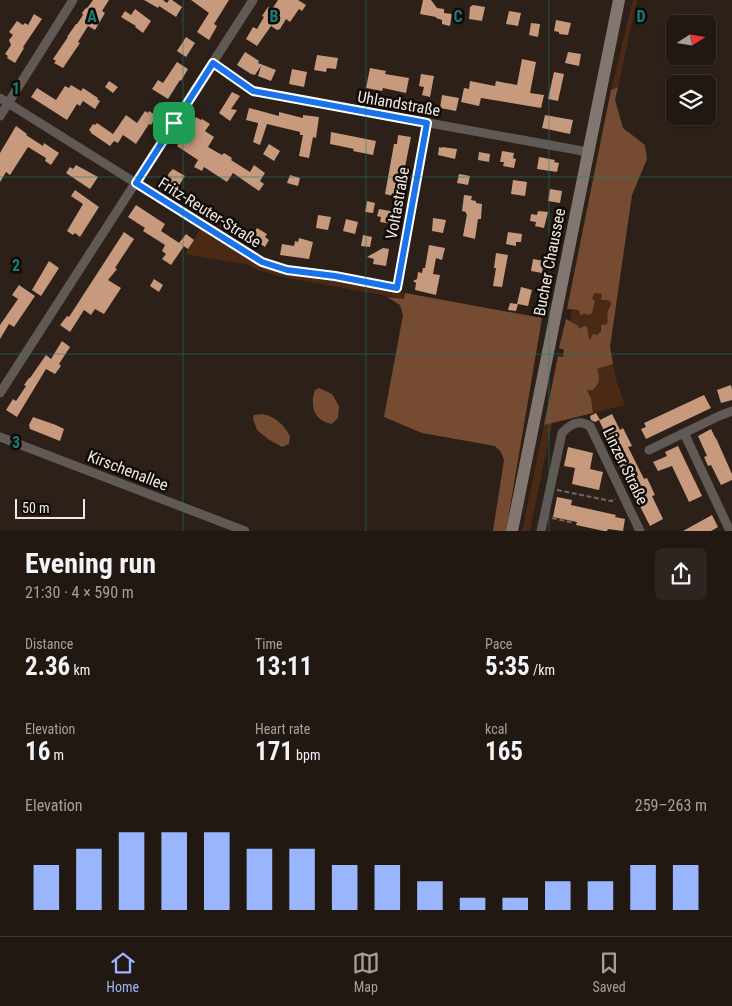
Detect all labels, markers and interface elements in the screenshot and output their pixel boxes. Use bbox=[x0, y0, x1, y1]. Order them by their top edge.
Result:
text: A bbox=[87, 7, 97, 26]
text: B bbox=[270, 7, 279, 26]
text: C bbox=[453, 7, 463, 26]
text: D bbox=[636, 7, 646, 26]
north arrow bbox=[666, 15, 716, 65]
map controls bbox=[666, 15, 716, 125]
button: layers bbox=[666, 75, 716, 125]
text: 1 bbox=[12, 79, 20, 98]
street label: Uhlandstraße bbox=[356, 87, 442, 120]
pin bbox=[153, 102, 195, 144]
icon: arrive bbox=[160, 109, 188, 137]
street label: Voltastraße bbox=[382, 166, 413, 241]
street label: Fritz-Reuter-Straße bbox=[155, 173, 265, 252]
street label: Bucher Chaussee bbox=[530, 207, 569, 318]
text: 2 bbox=[12, 256, 20, 275]
street label: Linzer Straße bbox=[599, 425, 652, 508]
text: 3 bbox=[12, 433, 20, 452]
street label: Kirschenallee bbox=[85, 446, 171, 495]
scale bar bbox=[15, 496, 85, 519]
text: 50 m bbox=[22, 500, 50, 516]
text: Evening run bbox=[25, 547, 156, 580]
button: share bbox=[655, 548, 707, 600]
text: 21:30 · 4 × 590 m bbox=[25, 583, 134, 602]
text: Distance bbox=[25, 636, 73, 652]
text: Time bbox=[255, 636, 283, 652]
text: Pace bbox=[485, 636, 512, 652]
text: 2.36 bbox=[25, 652, 70, 681]
text: 13:11 bbox=[255, 652, 312, 681]
text: 5:35 bbox=[485, 652, 530, 681]
text: km bbox=[70, 662, 90, 678]
text: /km bbox=[530, 662, 555, 678]
text: Elevation bbox=[25, 721, 75, 737]
text: Heart rate bbox=[255, 721, 310, 737]
text: kcal bbox=[485, 721, 508, 737]
text: 16 bbox=[25, 737, 50, 766]
text: 171 bbox=[255, 737, 293, 766]
text: 165 bbox=[485, 737, 523, 766]
text: m bbox=[50, 747, 64, 763]
text: bpm bbox=[293, 747, 320, 763]
text: Elevation bbox=[25, 796, 83, 815]
text: 259–263 m bbox=[635, 796, 707, 815]
tab: Home bbox=[106, 949, 139, 995]
tab: Map bbox=[352, 949, 380, 995]
tab: Saved bbox=[592, 949, 626, 995]

